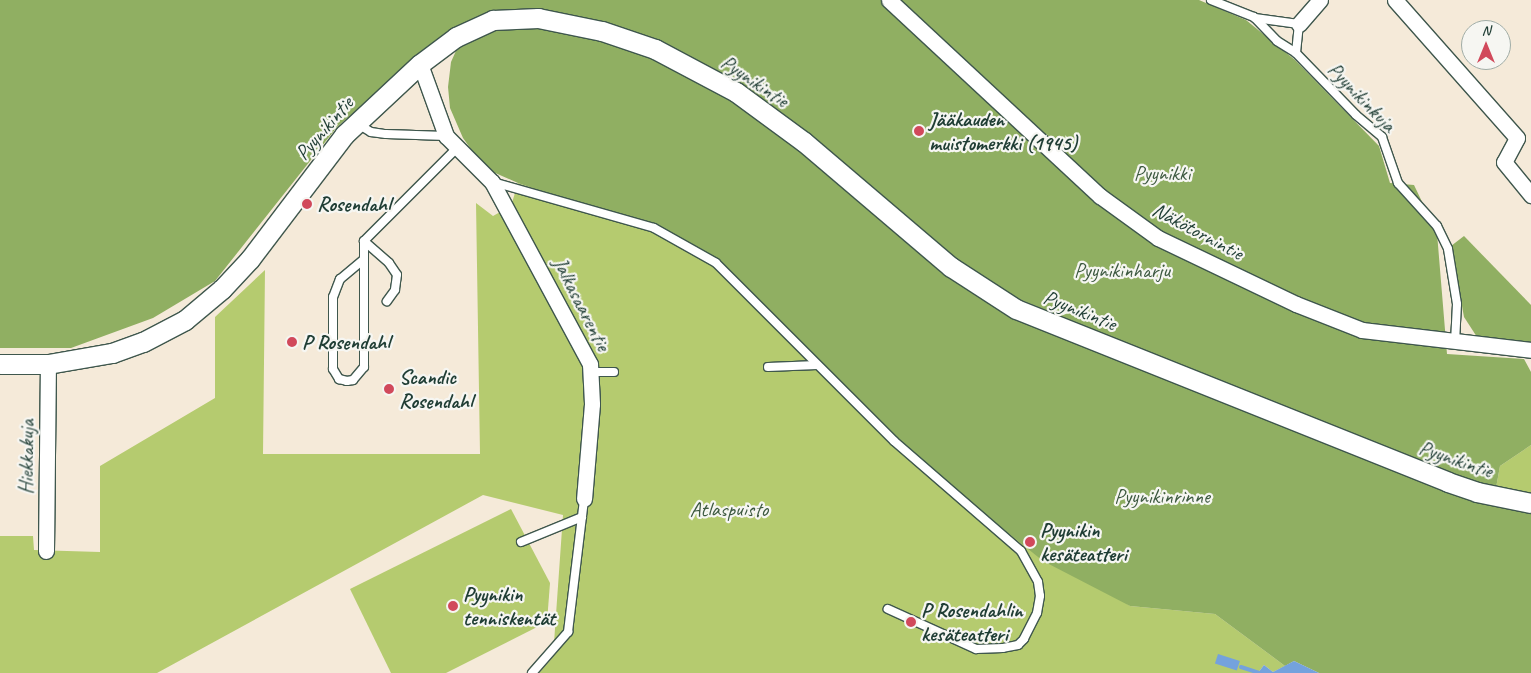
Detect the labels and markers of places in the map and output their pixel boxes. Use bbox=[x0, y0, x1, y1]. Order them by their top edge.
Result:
place label: Jääkauden muistomerkki (1945) bbox=[929, 106, 1077, 156]
marker: Jääkauden muistomerkki (1945) bbox=[913, 125, 925, 137]
place label: Rosendahl bbox=[317, 191, 391, 217]
marker: Rosendahl bbox=[301, 198, 313, 210]
place label: P Rosendahl bbox=[302, 329, 391, 355]
marker: P Rosendahl bbox=[286, 336, 298, 348]
place label: Scandic Rosendahl bbox=[399, 364, 473, 414]
marker: Scandic Rosendahl bbox=[383, 383, 395, 395]
place label: Pyynikin kesäteatteri bbox=[1040, 517, 1127, 567]
marker: Pyynikin kesäteatteri bbox=[1024, 536, 1036, 548]
place label: Pyynikin tenniskentät bbox=[463, 581, 555, 631]
place label: P Rosendahlin kesäteatteri bbox=[921, 597, 1023, 647]
marker: Pyynikin tenniskentät bbox=[447, 600, 459, 612]
marker: P Rosendahlin kesäteatteri bbox=[905, 616, 917, 628]

